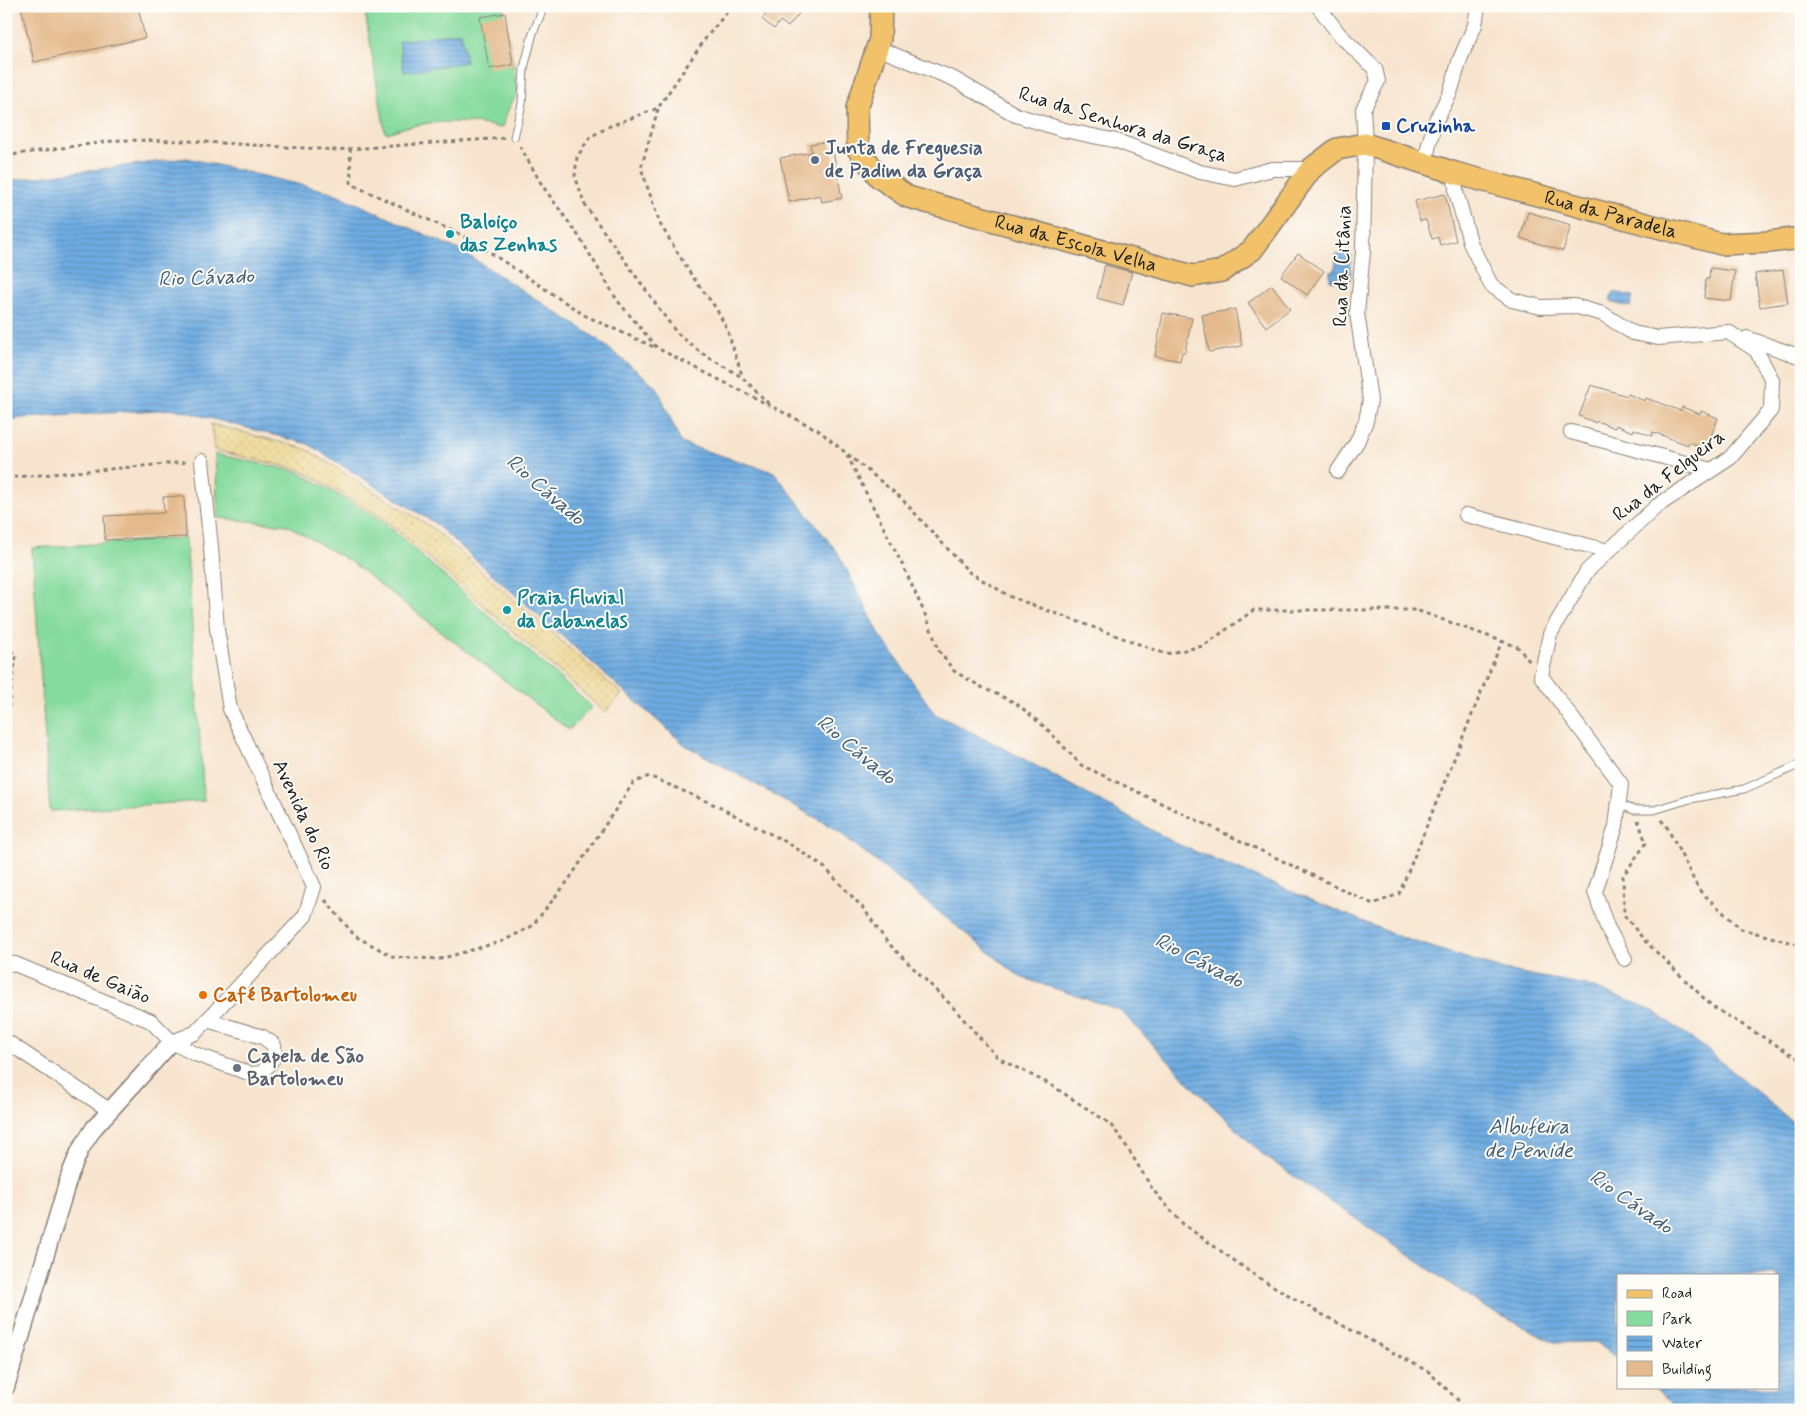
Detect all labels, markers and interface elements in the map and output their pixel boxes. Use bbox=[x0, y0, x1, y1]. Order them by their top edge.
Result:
street label: Rua da Senhora da Graça bbox=[1015, 80, 1231, 170]
place label: Cruzinha bbox=[1396, 113, 1476, 140]
marker: Cruzinha bbox=[1380, 120, 1392, 132]
place label: Junta de Freguesia de Padim da Graça bbox=[825, 135, 983, 185]
marker: Junta de Freguesia de Padim da Graça bbox=[809, 154, 821, 166]
street label: Rua da Paradela bbox=[1541, 184, 1680, 245]
street label: Rua da Citânia bbox=[1327, 205, 1359, 327]
street label: Rua da Escola Velha bbox=[992, 208, 1160, 279]
place label: Baloiço das Zenhas bbox=[460, 209, 557, 259]
marker: Baloiço das Zenhas bbox=[444, 228, 456, 240]
water label: Rio Cávado bbox=[158, 262, 256, 294]
street label: Rua da Felgueira bbox=[1607, 424, 1731, 528]
water label: Rio Cávado bbox=[500, 448, 591, 533]
place label: Praia Fluvial da Cabanelas bbox=[517, 585, 628, 635]
marker: Praia Fluvial da Cabanelas bbox=[501, 604, 513, 616]
water label: Rio Cávado bbox=[810, 709, 903, 792]
street label: Avenida do Rio bbox=[265, 755, 341, 875]
water label: Rio Cávado bbox=[1150, 927, 1249, 996]
street label: Rua de Gaião bbox=[46, 945, 154, 1011]
place label: Café Bartolomeu bbox=[213, 982, 357, 1009]
marker: Café Bartolomeu bbox=[197, 989, 209, 1001]
place label: Capela de São Bartolomeu bbox=[247, 1043, 365, 1093]
marker: Capela de São Bartolomeu bbox=[231, 1062, 243, 1074]
water label: Albufeira de Penide bbox=[1485, 1113, 1574, 1165]
water label: Rio Cávado bbox=[1584, 1163, 1679, 1242]
legend bbox=[1617, 1274, 1780, 1388]
text: Road bbox=[1662, 1284, 1692, 1304]
text: Park bbox=[1662, 1310, 1692, 1330]
text: Water bbox=[1662, 1334, 1702, 1354]
text: Building bbox=[1662, 1360, 1712, 1381]

